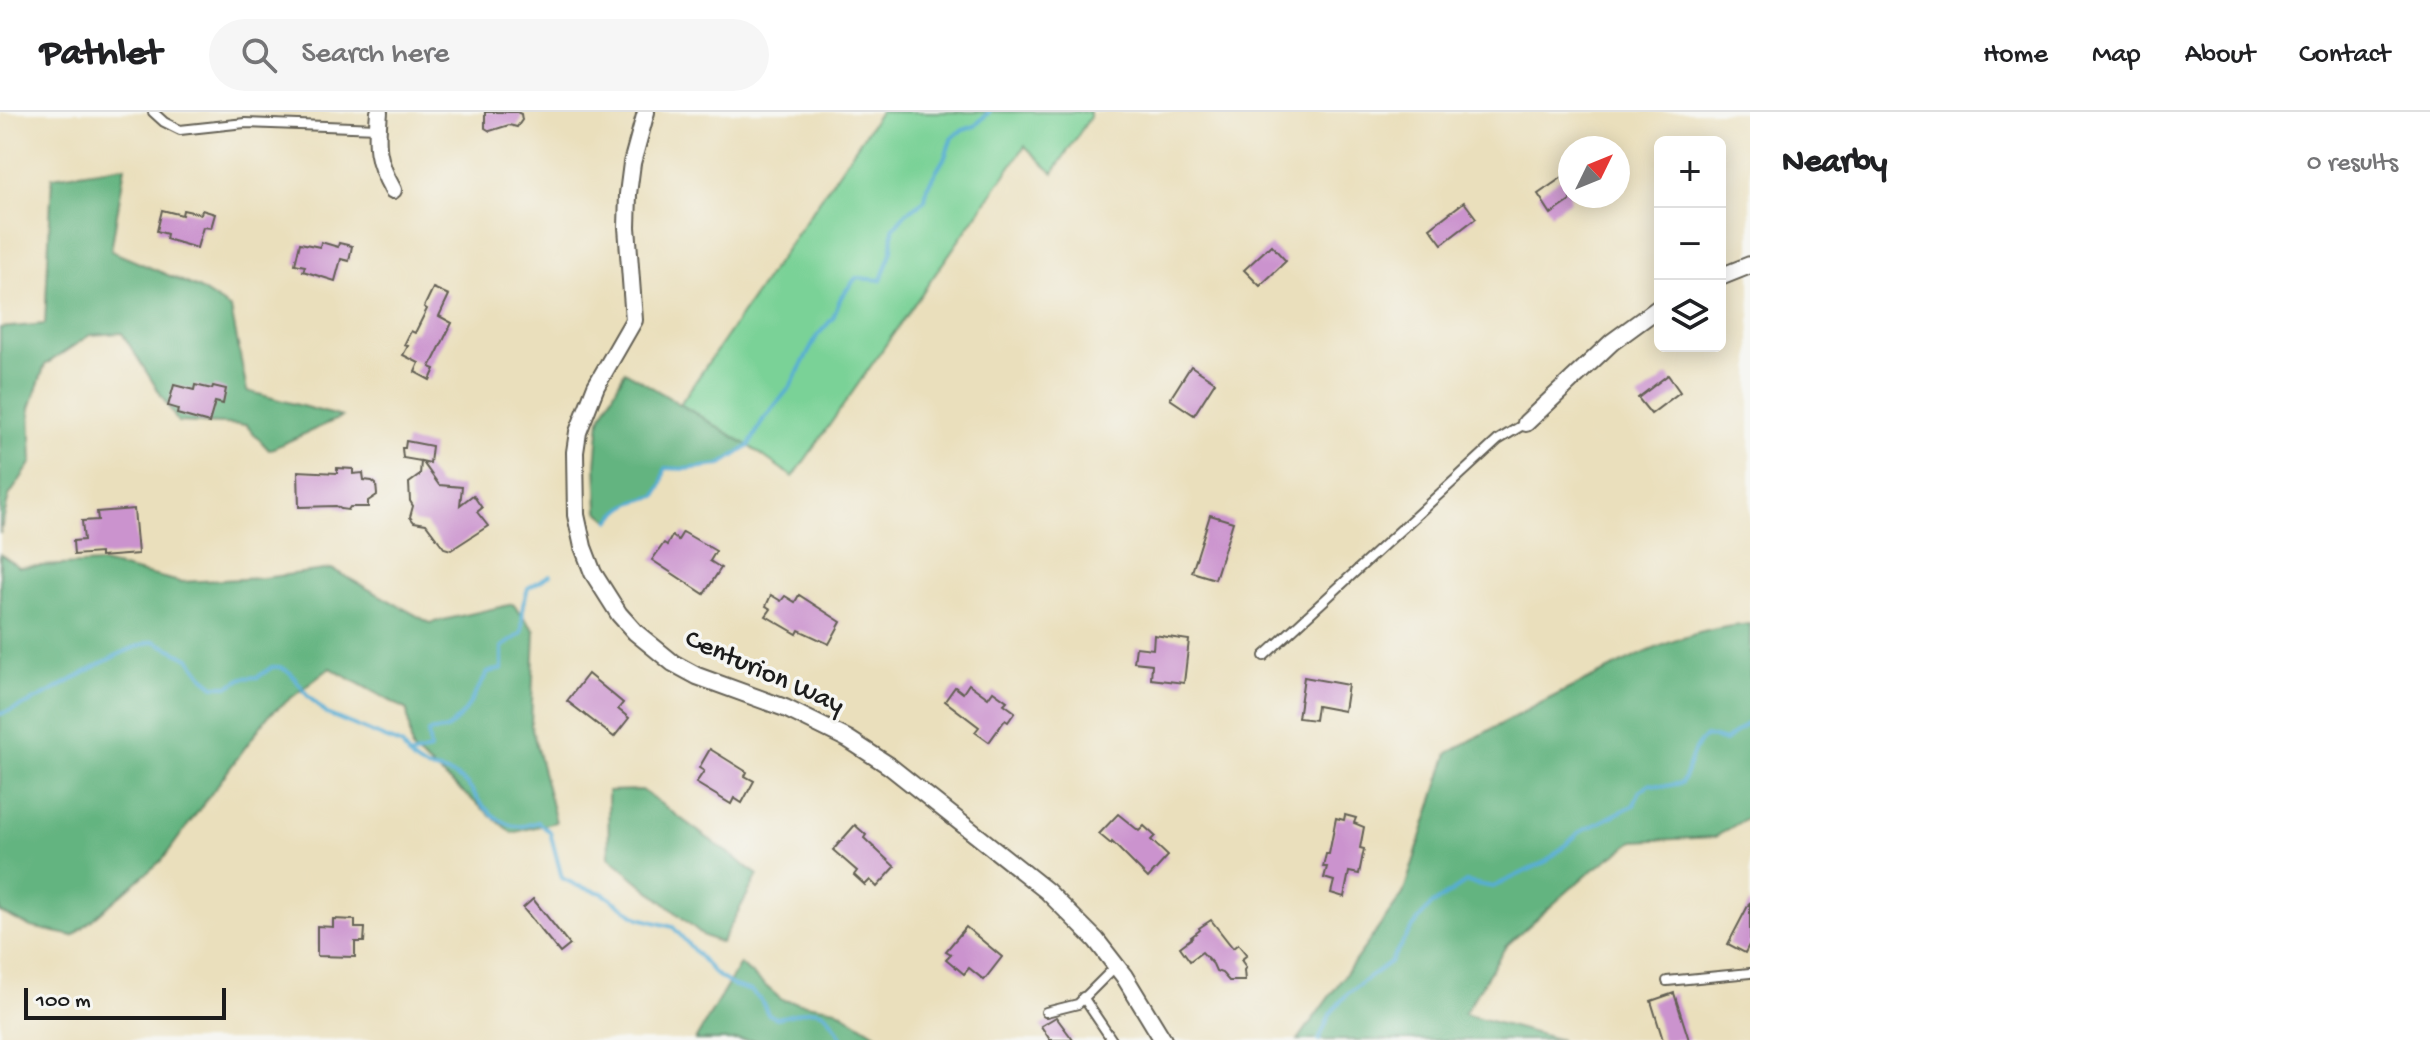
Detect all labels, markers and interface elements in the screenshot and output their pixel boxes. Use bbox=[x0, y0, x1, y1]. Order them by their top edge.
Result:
search box bbox=[209, 19, 769, 91]
text: Pathlet bbox=[40, 33, 161, 77]
icon: search bbox=[237, 33, 281, 77]
text: Search here bbox=[301, 38, 449, 73]
text: Home bbox=[1983, 39, 2048, 72]
text: Map bbox=[2092, 39, 2141, 72]
text: About bbox=[2185, 39, 2255, 72]
text: Contact bbox=[2299, 39, 2390, 72]
north arrow bbox=[1558, 136, 1630, 208]
map controls bbox=[1654, 136, 1726, 352]
button: + bbox=[1654, 136, 1726, 208]
text: Nearby bbox=[1782, 144, 1887, 184]
text: 0 results bbox=[2307, 149, 2398, 180]
button: − bbox=[1654, 208, 1726, 280]
button: layers bbox=[1654, 280, 1726, 352]
street label: Centurion Way bbox=[679, 623, 849, 723]
scale bar bbox=[24, 984, 226, 1020]
text: 100 m bbox=[36, 989, 91, 1015]

